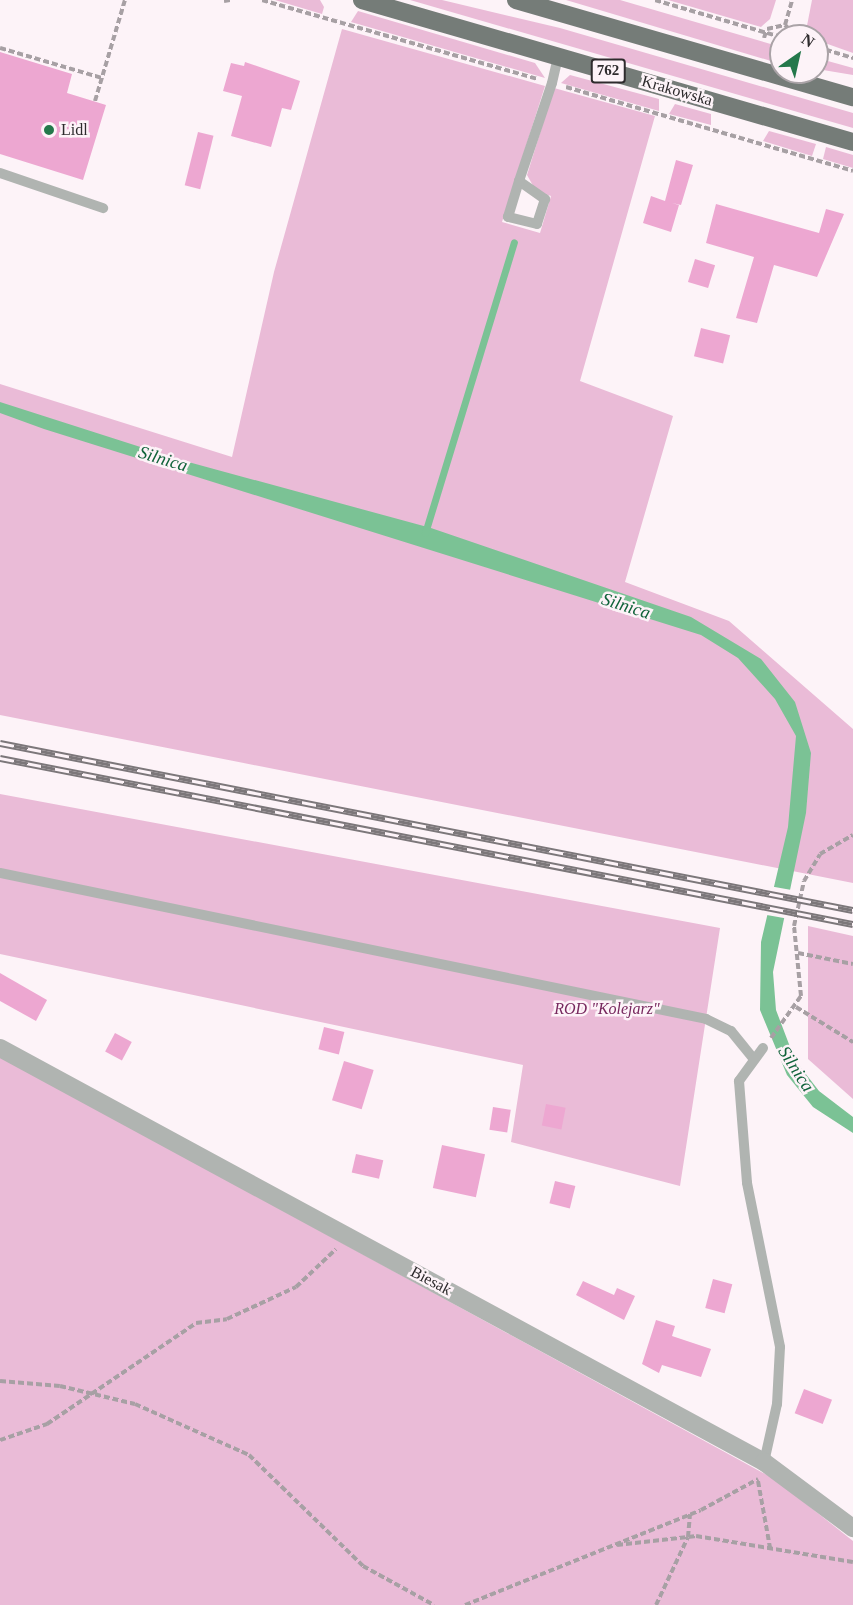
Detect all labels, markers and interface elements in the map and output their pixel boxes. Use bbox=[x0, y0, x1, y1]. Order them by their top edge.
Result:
north arrow bbox=[769, 24, 829, 84]
text: N bbox=[799, 30, 818, 51]
road number: 762 bbox=[590, 59, 626, 83]
street label: Krakowska bbox=[639, 72, 715, 110]
place label: Lidl bbox=[61, 120, 88, 140]
marker: Lidl bbox=[42, 123, 56, 137]
water label: Silnica bbox=[136, 441, 190, 477]
water label: Silnica bbox=[599, 588, 653, 624]
park label: ROD "Kolejarz" bbox=[554, 999, 660, 1019]
water label: Silnica bbox=[773, 1042, 819, 1096]
street label: Biesak bbox=[407, 1262, 455, 1300]

